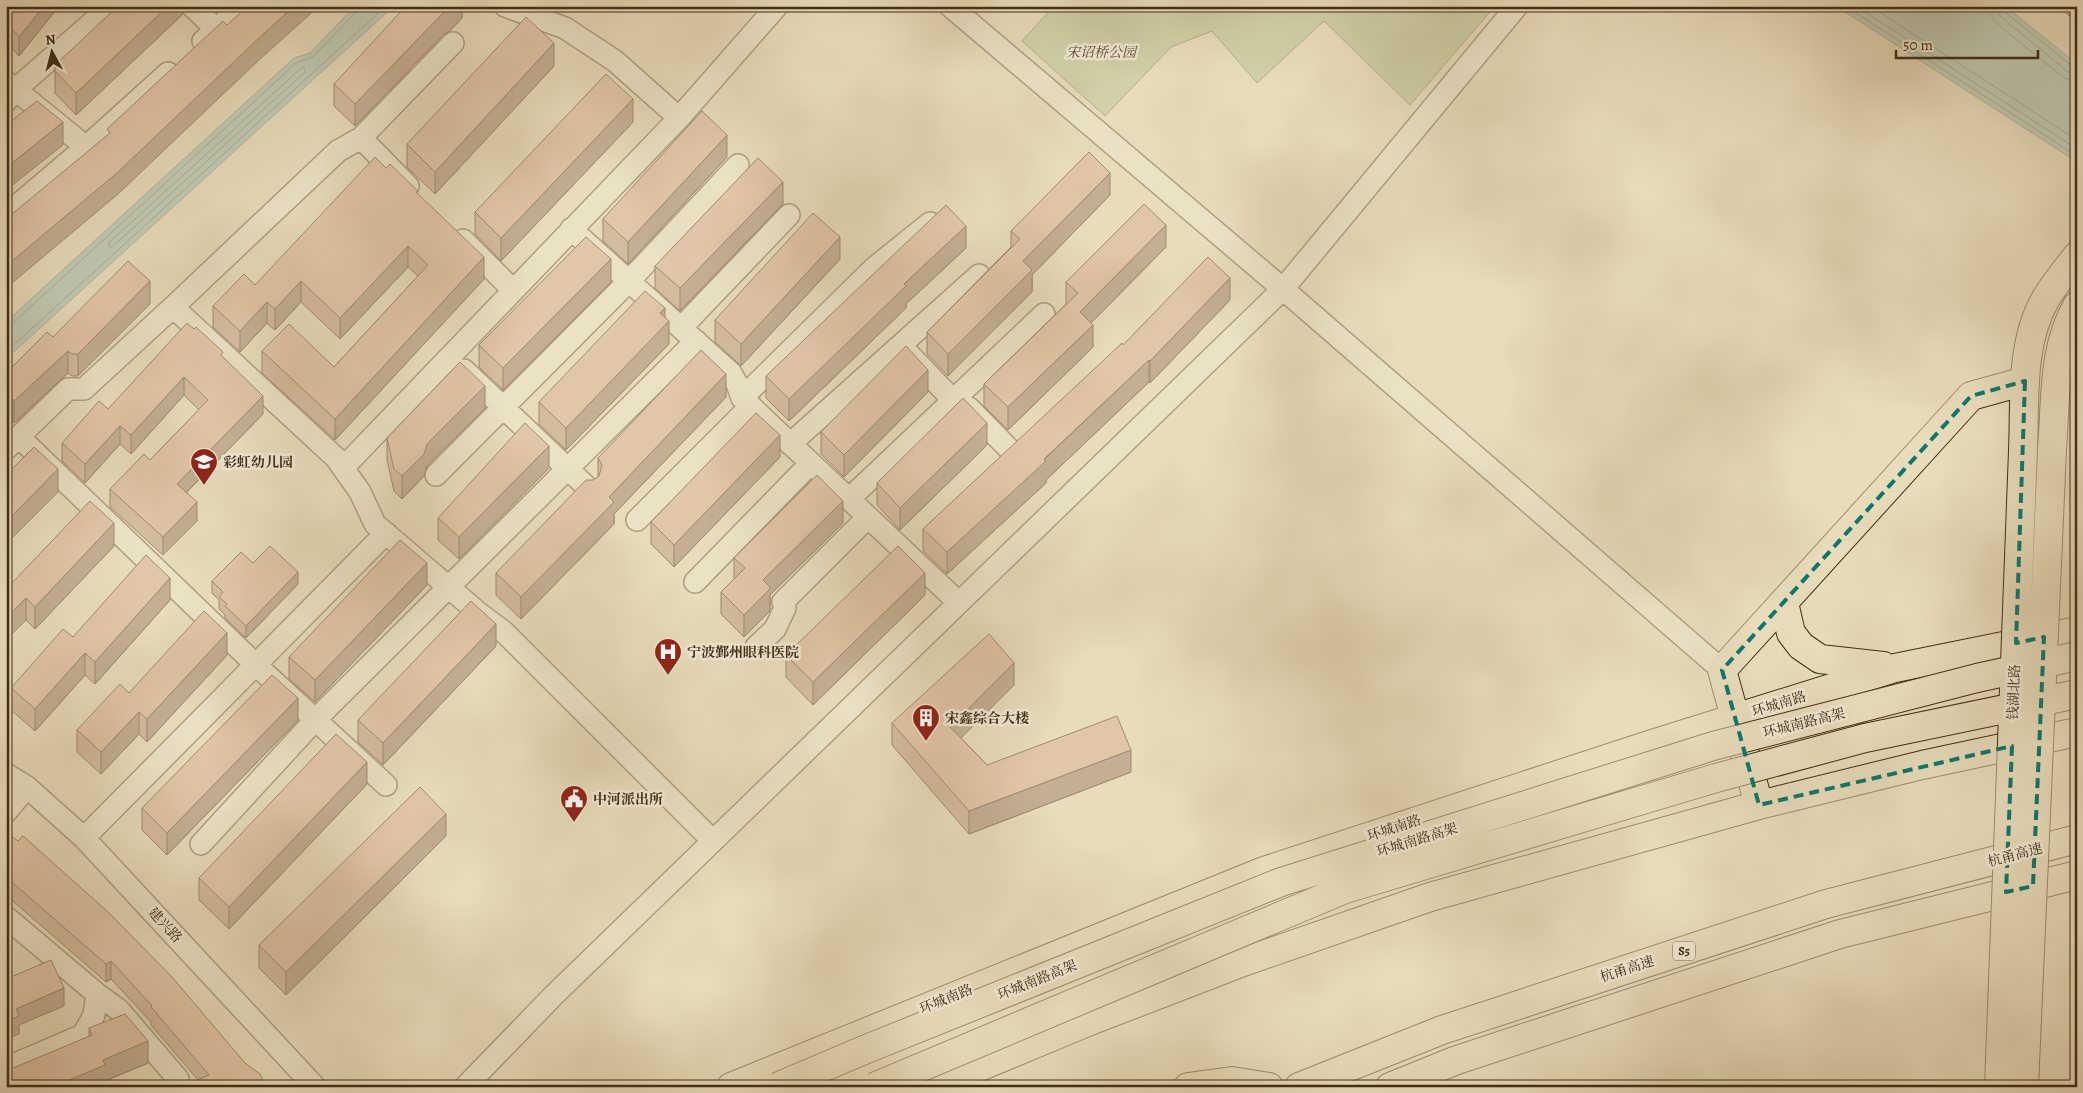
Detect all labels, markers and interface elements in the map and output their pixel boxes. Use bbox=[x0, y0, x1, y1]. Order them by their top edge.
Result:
north arrow bbox=[28, 28, 78, 78]
scale bar bbox=[1896, 28, 2038, 60]
text: N bbox=[44, 30, 57, 50]
text: 50 m bbox=[1903, 35, 1933, 55]
park label: 宋诏桥公园 bbox=[1066, 43, 1138, 62]
school or university icon: 彩虹幼儿园 bbox=[189, 447, 219, 486]
place label: 彩虹幼儿园 bbox=[223, 453, 293, 472]
hospital icon: 宁波鄞州眼科医院 bbox=[653, 637, 683, 676]
place label: 宁波鄞州眼科医院 bbox=[687, 643, 799, 662]
street label: 钱湖北路 bbox=[2004, 664, 2024, 720]
street label: 环城南路 bbox=[1749, 687, 1809, 721]
building icon: 宋鑫综合大楼 bbox=[911, 703, 941, 742]
street label: 环城南路高架 bbox=[1761, 704, 1847, 742]
place label: 宋鑫综合大楼 bbox=[945, 709, 1029, 728]
public building icon: 中河派出所 bbox=[559, 784, 589, 823]
place label: 中河派出所 bbox=[593, 790, 663, 809]
street label: 环城南路 bbox=[1364, 810, 1424, 846]
street label: 环城南路高架 bbox=[1374, 819, 1460, 861]
street label: 杭甬高速 bbox=[1985, 839, 2045, 871]
street label: 建兴路 bbox=[144, 903, 186, 947]
road number: S5 bbox=[1673, 941, 1695, 960]
street label: 杭甬高速 bbox=[1597, 951, 1657, 987]
street label: 环城南路高架 bbox=[994, 955, 1080, 1005]
street label: 环城南路 bbox=[916, 980, 976, 1018]

